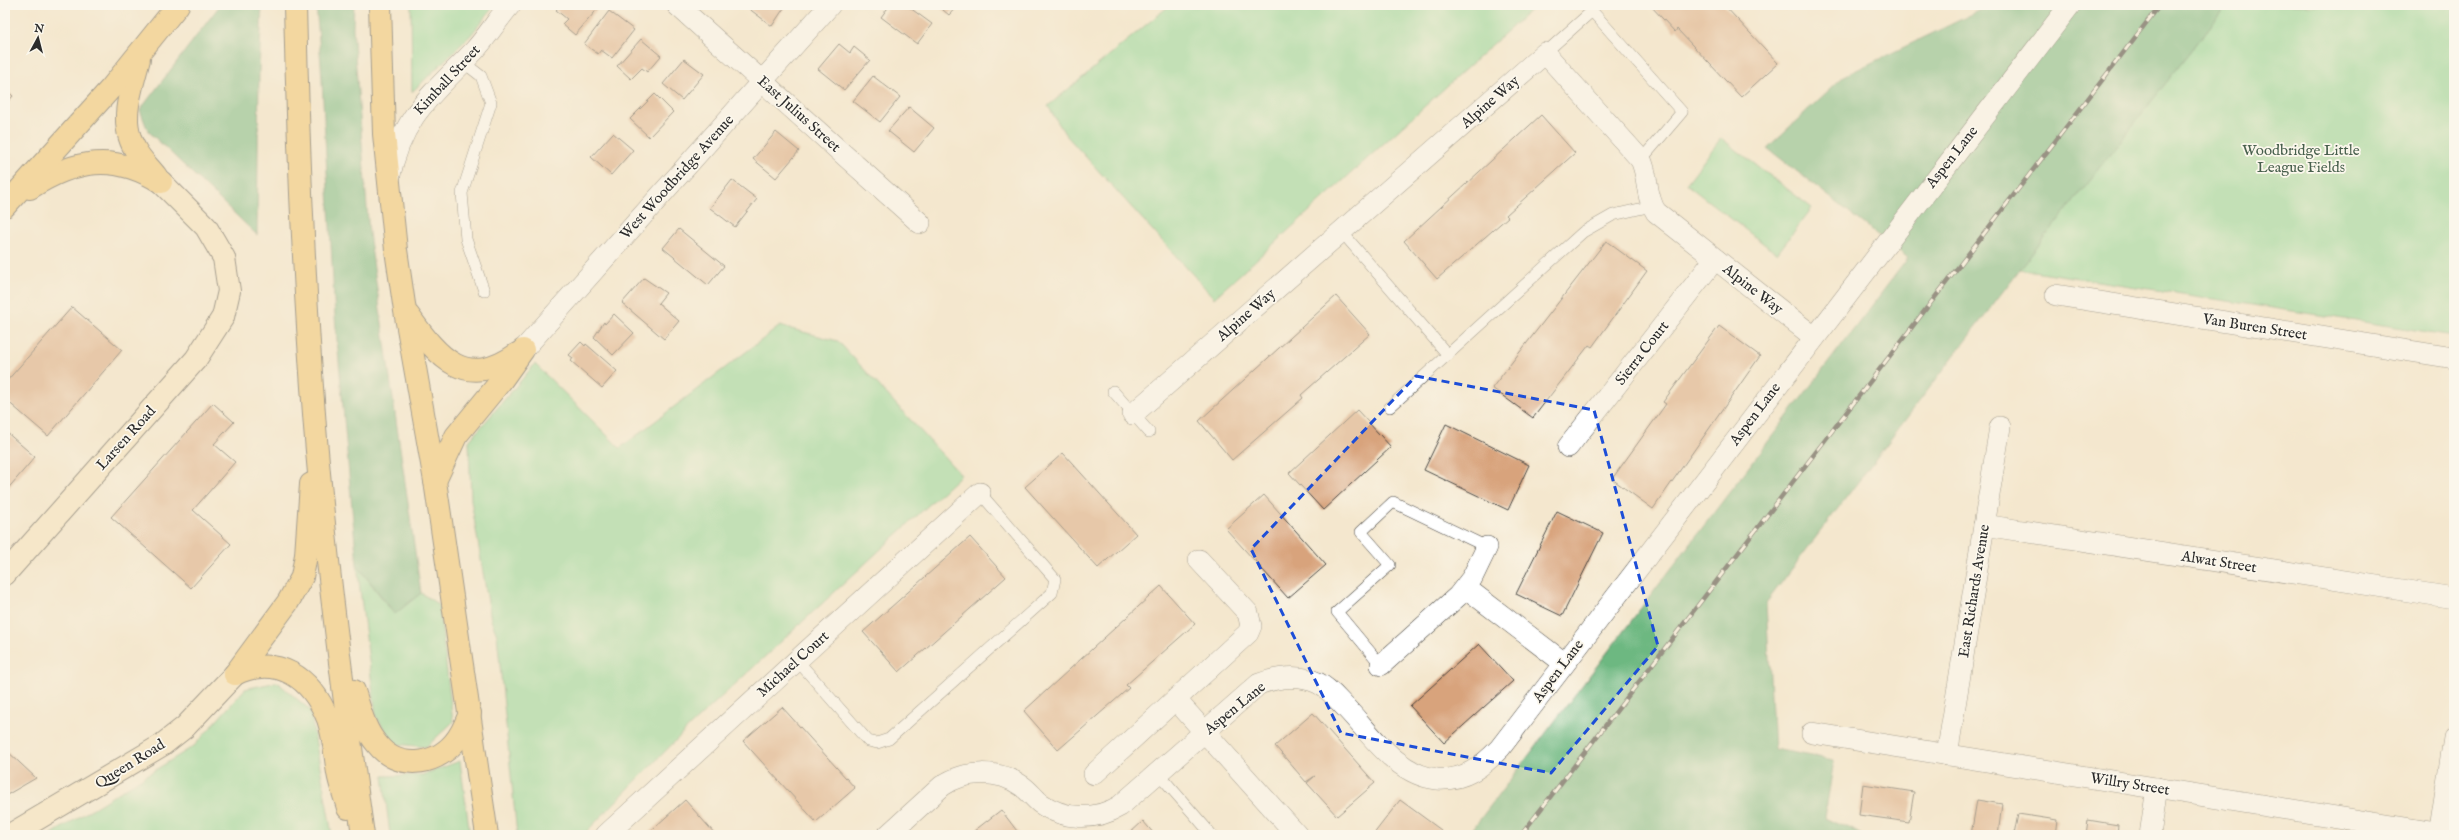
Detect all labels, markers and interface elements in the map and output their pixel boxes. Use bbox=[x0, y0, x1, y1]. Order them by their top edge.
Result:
north arrow bbox=[18, 18, 58, 58]
text: N bbox=[33, 21, 45, 37]
street label: Kimball Street bbox=[409, 41, 485, 119]
street label: Alpine Way bbox=[1456, 71, 1524, 133]
street label: East Julius Street bbox=[753, 72, 845, 156]
street label: West Woodbridge Avenue bbox=[616, 111, 738, 243]
street label: Aspen Lane bbox=[1921, 122, 1982, 193]
park label: Woodbridge Little League Fields bbox=[2242, 141, 2360, 177]
street label: Alpine Way bbox=[1718, 259, 1788, 319]
street label: Alpine Way bbox=[1212, 284, 1280, 346]
street label: Van Buren Street bbox=[2201, 309, 2308, 345]
street label: Sierra Court bbox=[1611, 317, 1673, 389]
street label: Aspen Lane bbox=[1725, 379, 1785, 450]
street label: Larsen Road bbox=[92, 401, 160, 474]
street label: East Richards Avenue bbox=[1954, 523, 1994, 659]
street label: Alwat Street bbox=[2179, 547, 2258, 577]
street label: Michael Court bbox=[753, 627, 833, 701]
street label: Aspen Lane bbox=[1528, 636, 1588, 707]
street label: Aspen Lane bbox=[1200, 677, 1270, 739]
street label: Queen Road bbox=[91, 734, 169, 793]
street label: Willry Street bbox=[2089, 768, 2171, 800]

